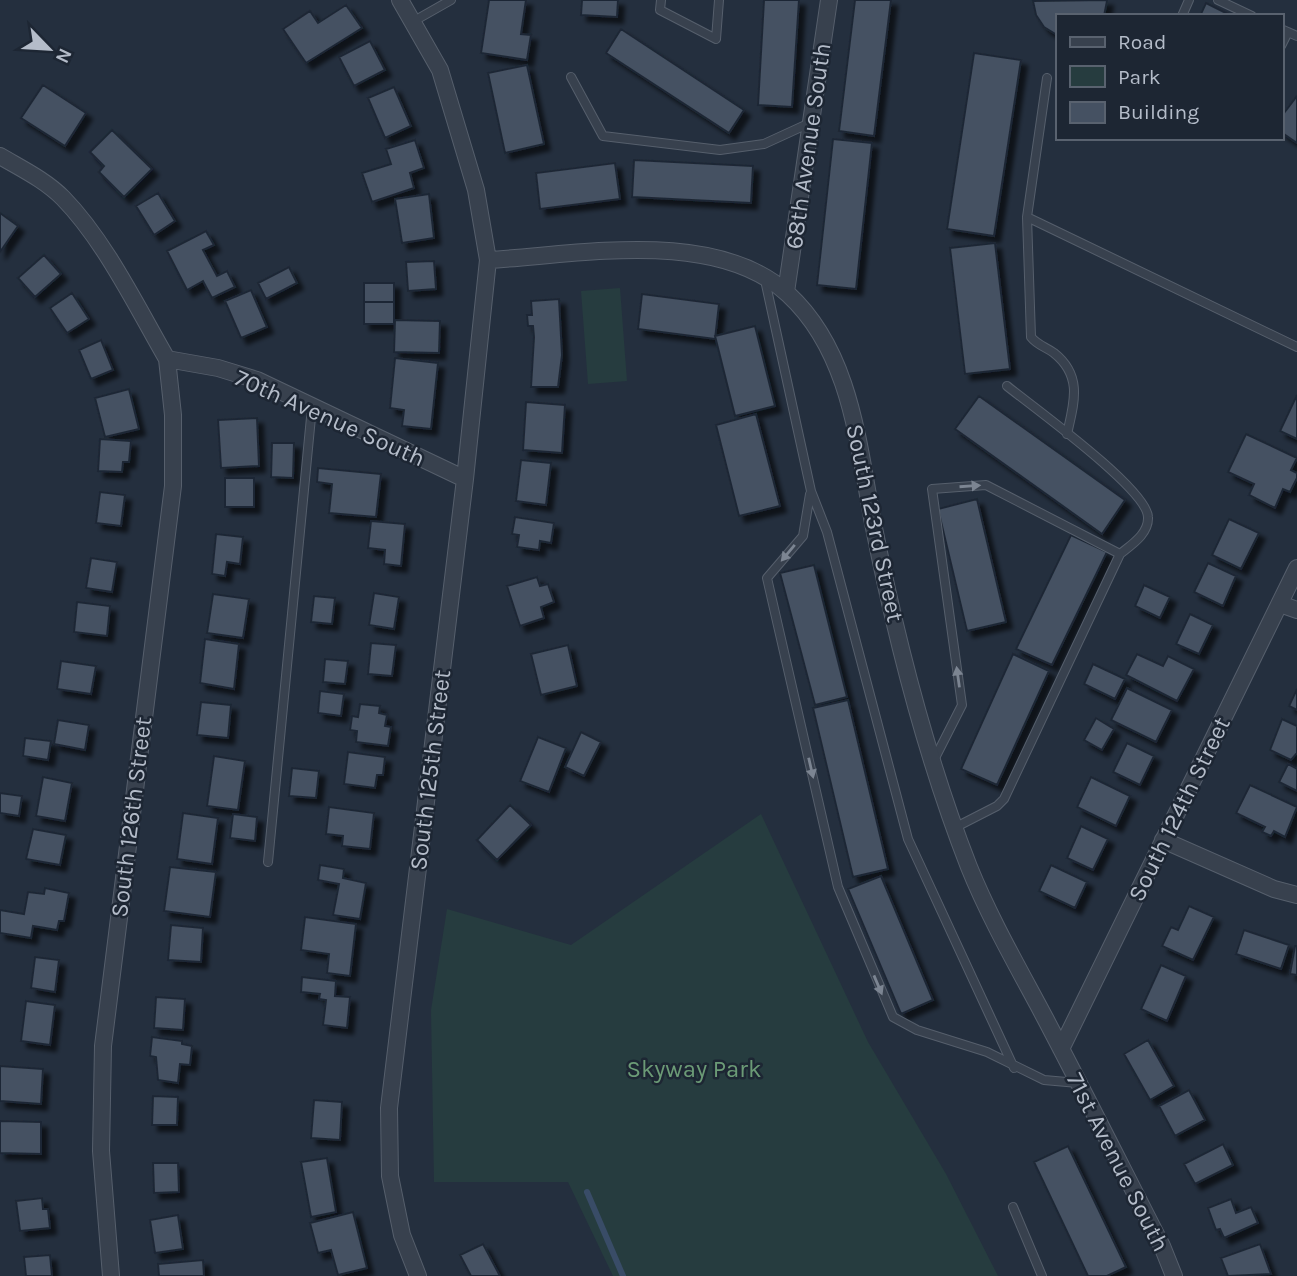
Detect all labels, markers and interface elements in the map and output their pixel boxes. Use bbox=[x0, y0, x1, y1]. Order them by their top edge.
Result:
north arrow bbox=[14, 14, 84, 84]
legend bbox=[1056, 14, 1283, 140]
text: Road bbox=[1118, 30, 1166, 54]
street label: 68th Avenue South bbox=[780, 41, 836, 251]
text: N bbox=[51, 45, 76, 67]
text: Park bbox=[1118, 65, 1161, 89]
text: Building bbox=[1118, 100, 1199, 124]
street label: 70th Avenue South bbox=[231, 364, 429, 472]
street label: South 123rd Street bbox=[840, 421, 910, 625]
one-way arrow bbox=[959, 481, 981, 492]
one-way arrow bbox=[781, 545, 796, 562]
one-way arrow bbox=[953, 666, 964, 688]
street label: South 125th Street bbox=[404, 668, 456, 872]
street label: South 124th Street bbox=[1122, 712, 1236, 906]
street label: South 126th Street bbox=[105, 715, 157, 919]
one-way arrow bbox=[805, 757, 816, 779]
one-way arrow bbox=[873, 974, 884, 995]
park label: Skyway Park bbox=[627, 1055, 762, 1083]
street label: 71st Avenue South bbox=[1061, 1068, 1175, 1256]

